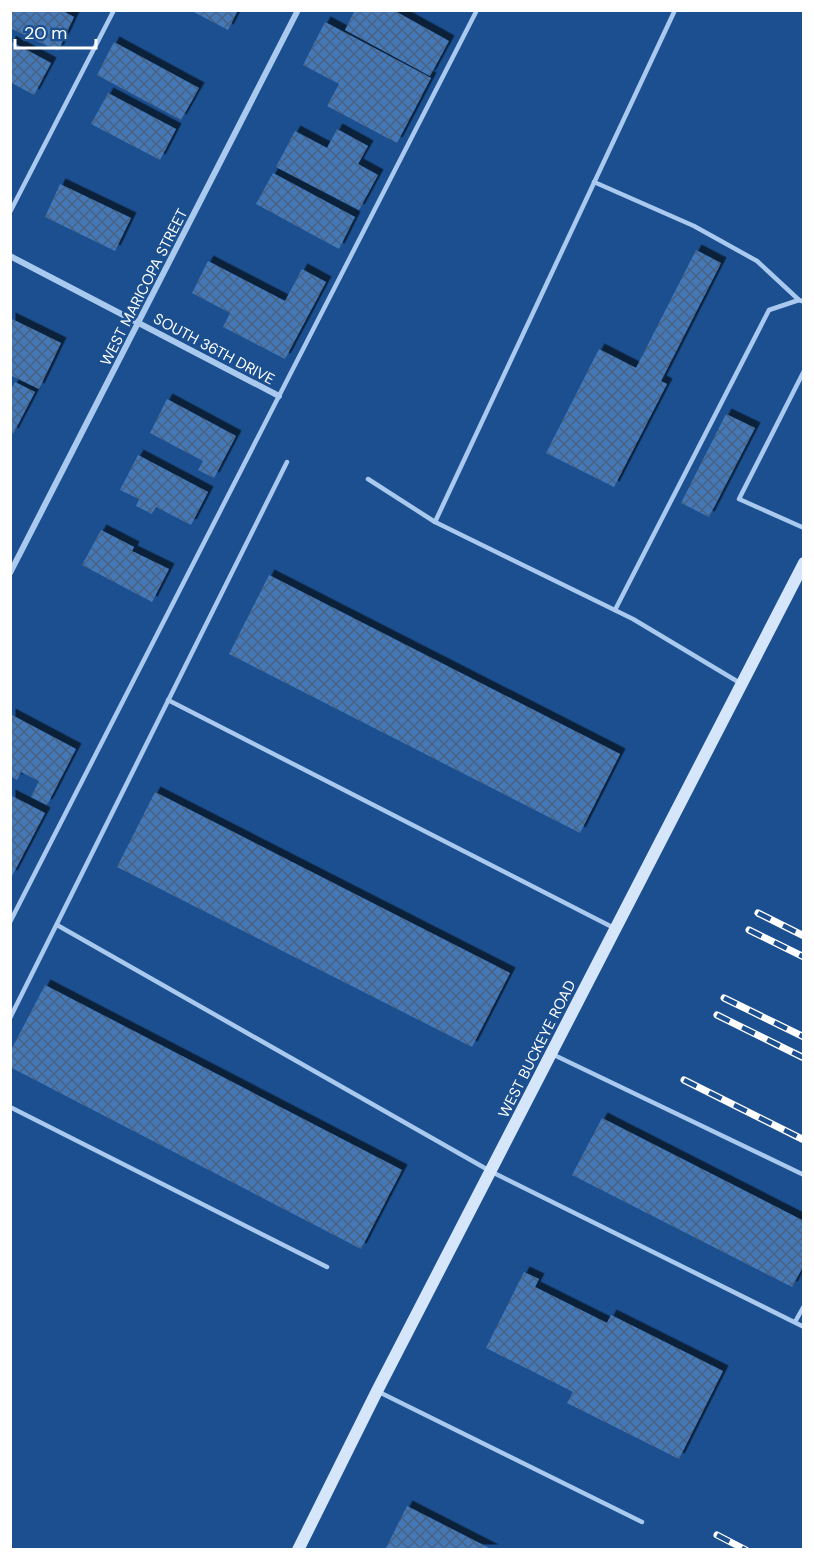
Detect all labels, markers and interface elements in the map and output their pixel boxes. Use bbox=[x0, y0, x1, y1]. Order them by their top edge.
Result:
scale bar bbox=[15, 12, 96, 50]
text: 20 m bbox=[24, 21, 67, 45]
street label: WEST MARICOPA STREET bbox=[96, 205, 192, 369]
street label: SOUTH 36TH DRIVE bbox=[150, 309, 278, 389]
street label: WEST BUCKEYE ROAD bbox=[494, 977, 580, 1121]

